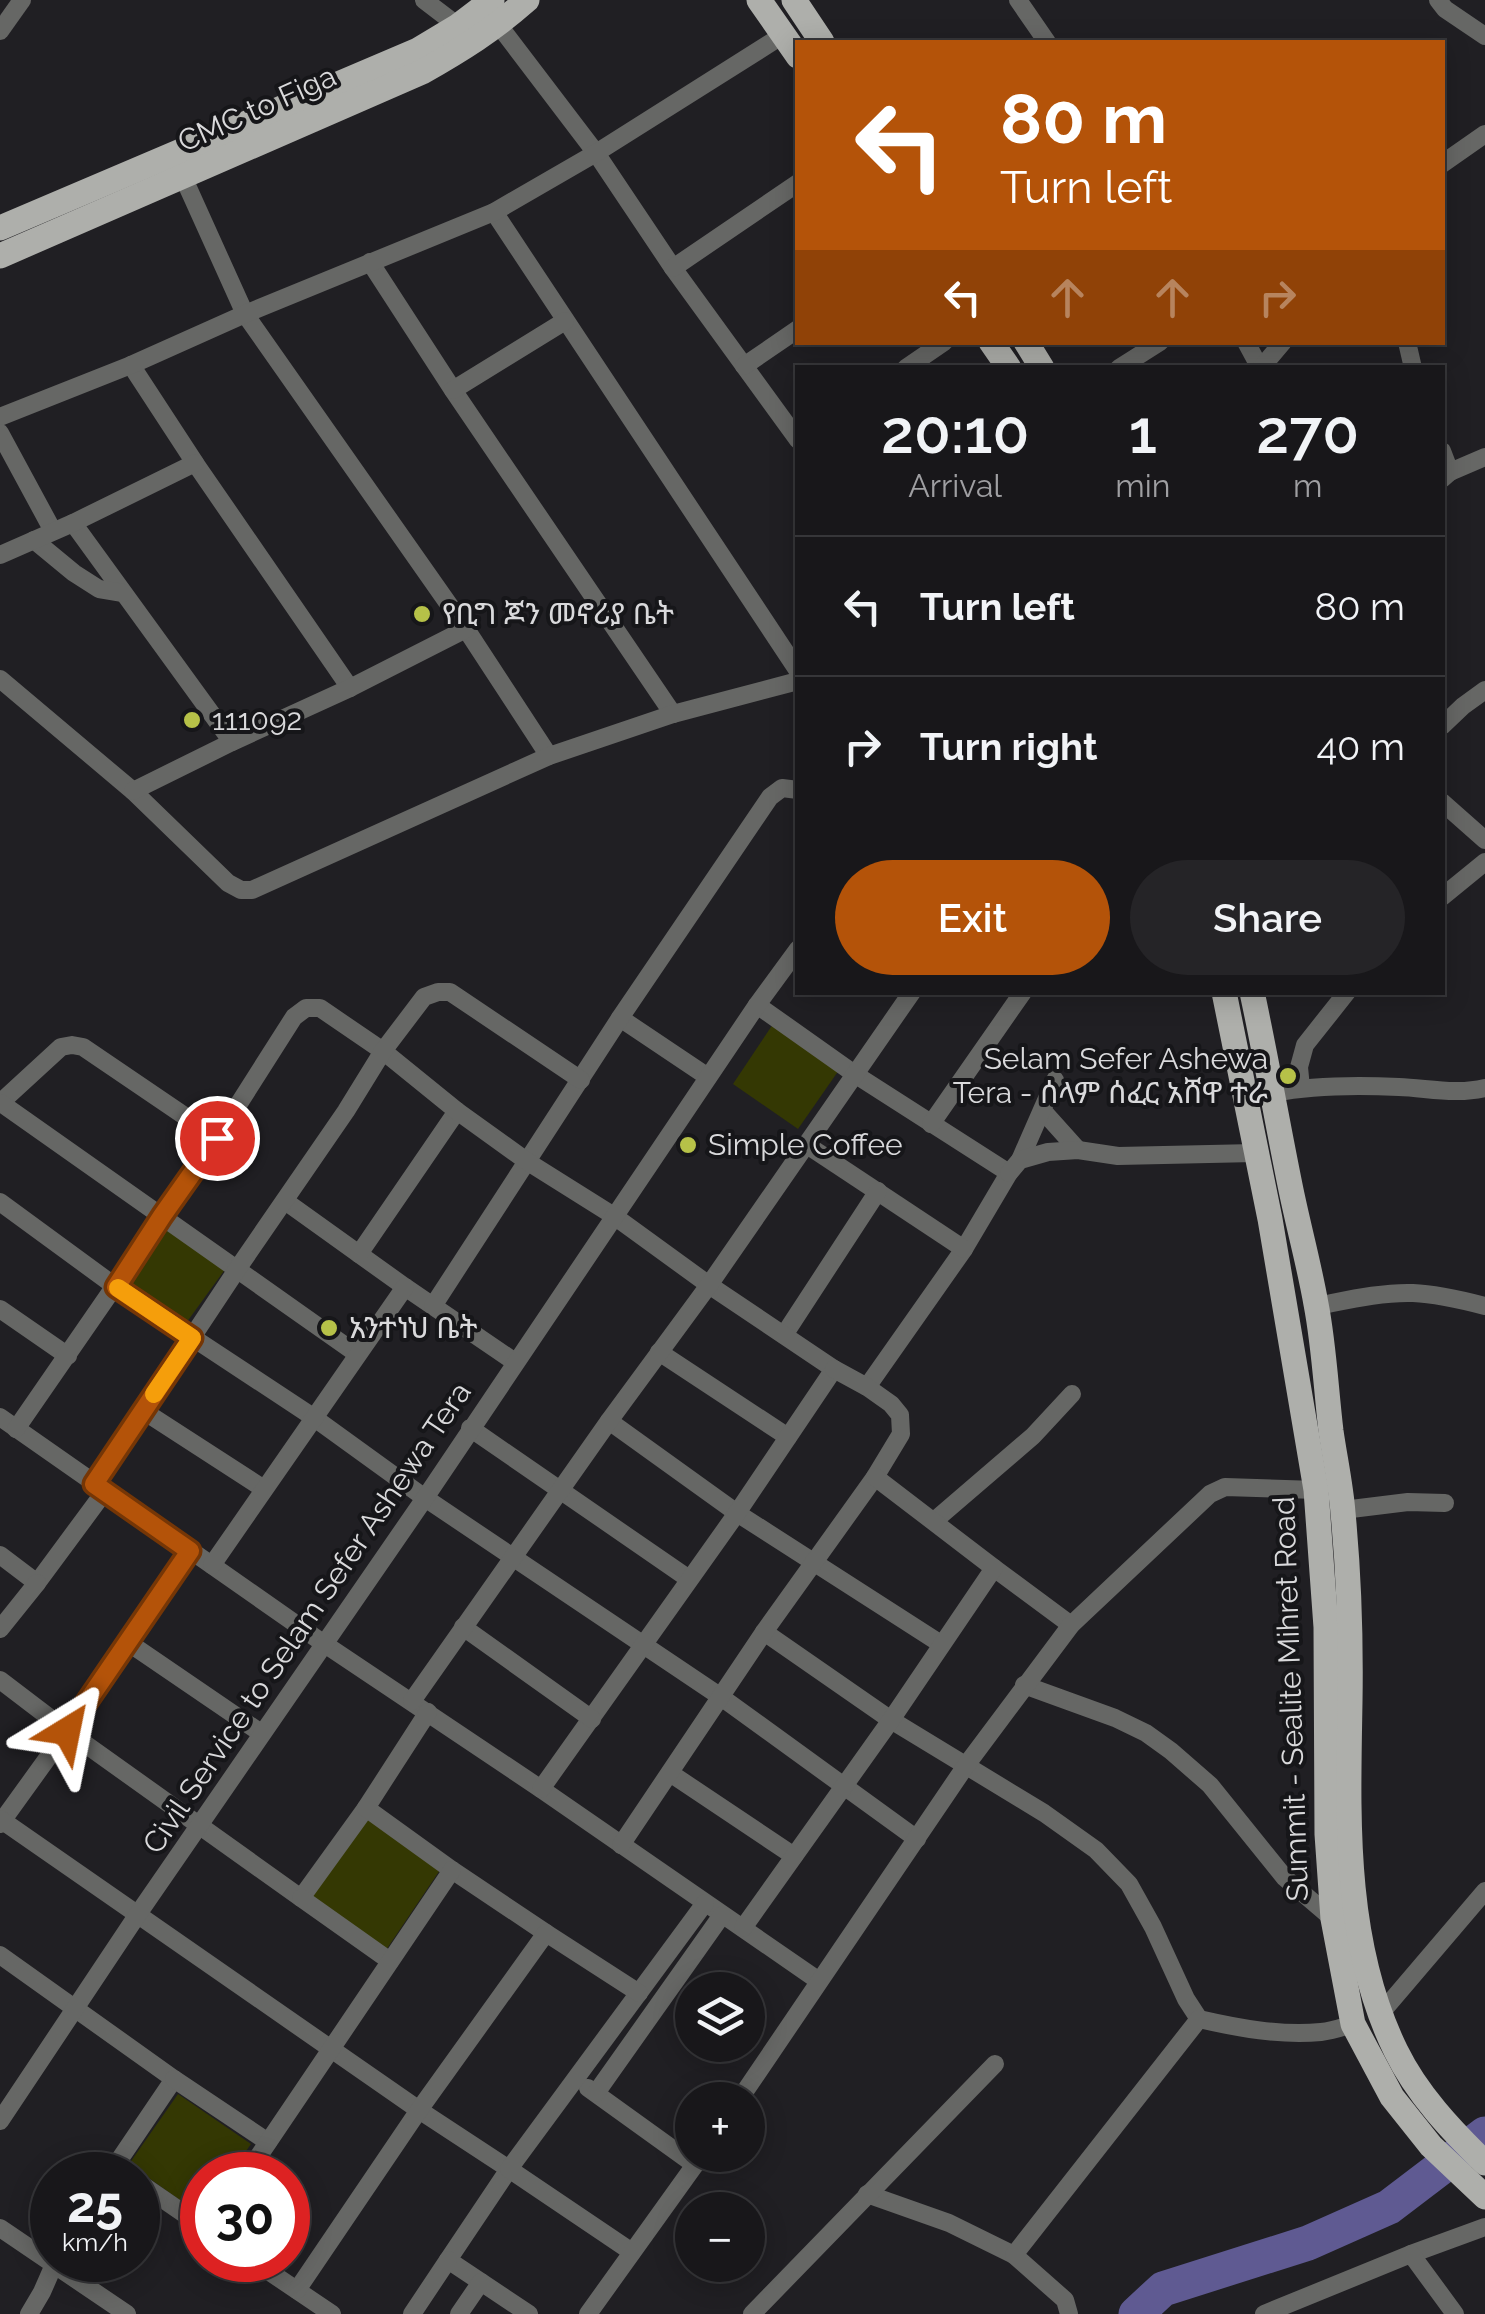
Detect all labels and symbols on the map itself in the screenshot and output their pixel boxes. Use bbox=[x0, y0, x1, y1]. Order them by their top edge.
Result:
street label: CMC to Figa bbox=[172, 58, 341, 159]
place label: የቢግ ጆን መኖሪያ ቤት bbox=[442, 596, 674, 631]
marker: የቢግ ጆን መኖሪያ ቤት bbox=[411, 603, 433, 625]
place label: 111092 bbox=[212, 702, 302, 737]
marker: 111092 bbox=[181, 709, 203, 731]
place label: Selam Sefer Ashewa Tera - ሰላም ሰፈር አሸዋ ተራ bbox=[953, 1041, 1268, 1110]
marker: Selam Sefer Ashewa Tera - ሰላም ሰፈር አሸዋ ተራ bbox=[1277, 1065, 1299, 1087]
pin bbox=[175, 1096, 260, 1181]
place label: Simple Coffee bbox=[708, 1127, 903, 1162]
marker: Simple Coffee bbox=[677, 1134, 699, 1156]
place label: አንተነህ ቤት bbox=[349, 1310, 478, 1345]
marker: አንተነህ ቤት bbox=[318, 1317, 340, 1339]
street label: Civil Service to Selam Sefer Ashewa Tera bbox=[135, 1375, 478, 1860]
street label: Summit - Sealite Mihret Road bbox=[1266, 1496, 1315, 1902]
position arrow bbox=[15, 1679, 119, 1783]
speed limit sign: 30 bbox=[180, 2152, 310, 2282]

